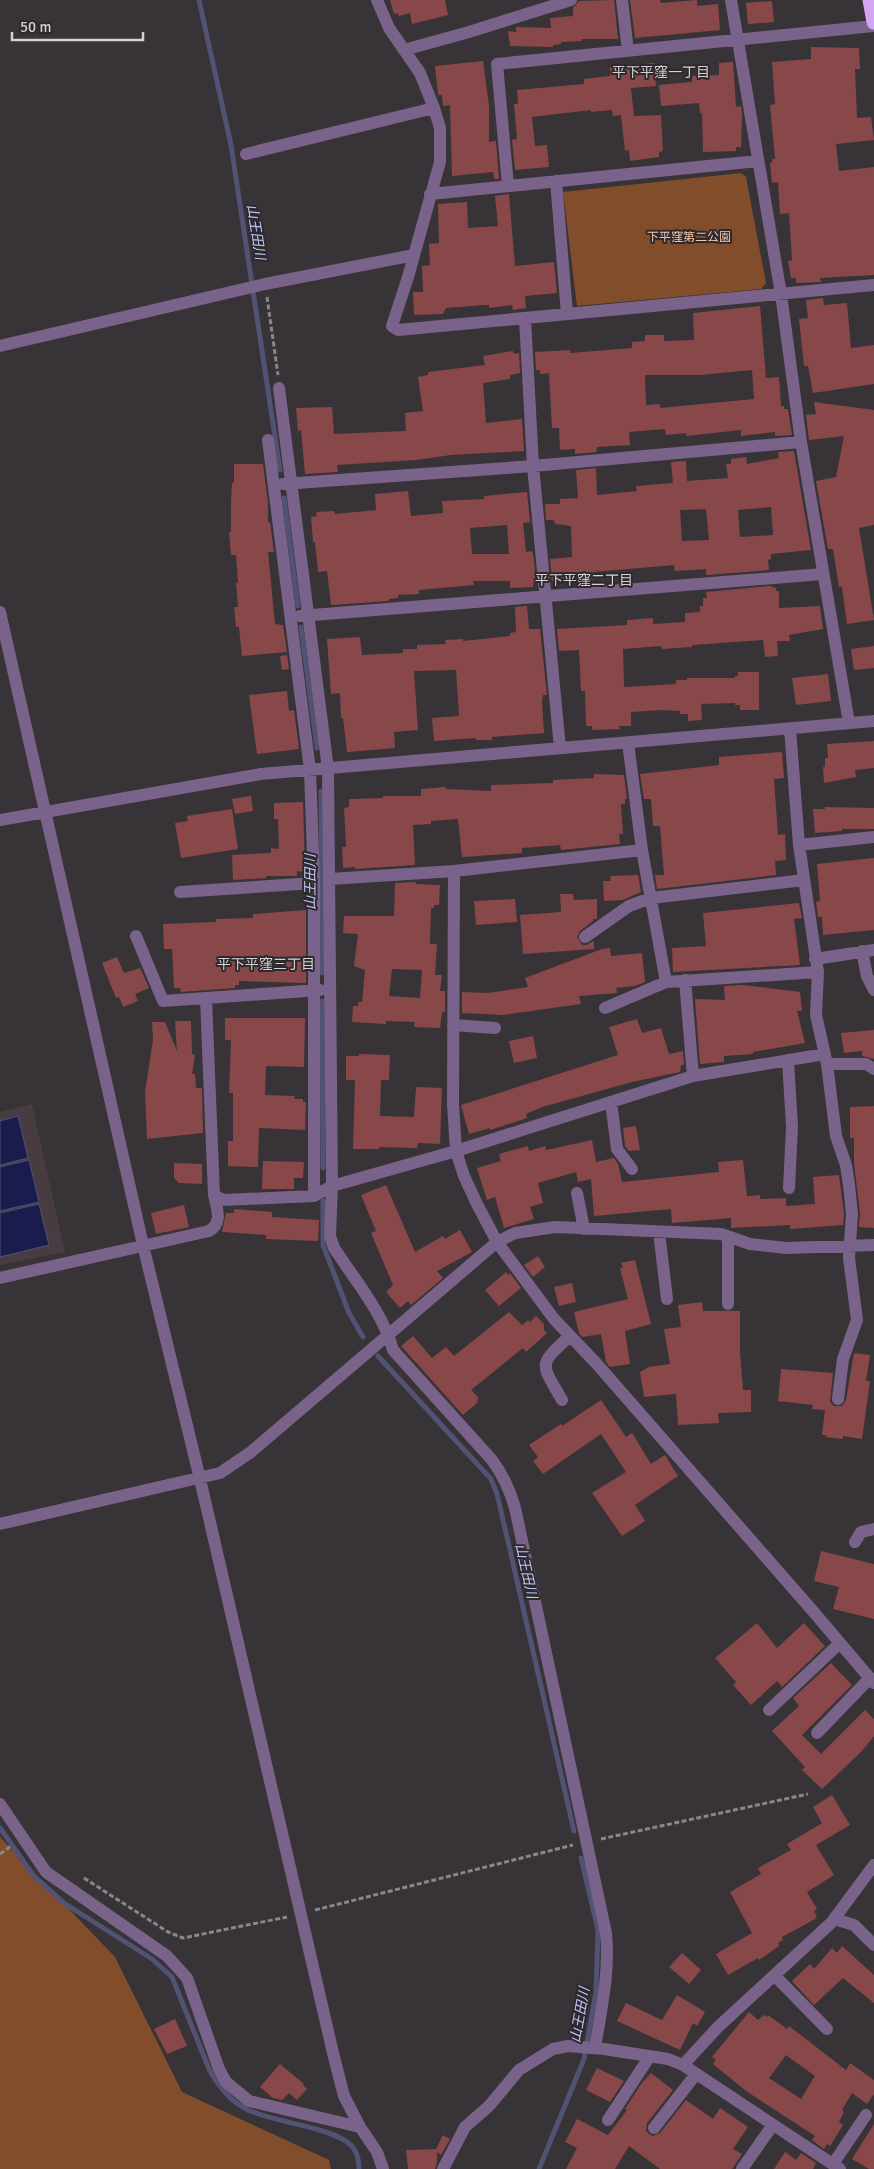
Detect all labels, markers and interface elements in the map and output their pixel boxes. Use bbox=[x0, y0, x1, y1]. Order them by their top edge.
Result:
scale bar bbox=[12, 10, 144, 42]
text: 50 m bbox=[20, 18, 51, 36]
district label: 平下平窪一丁目 bbox=[612, 64, 710, 81]
water label: 山王田川 bbox=[243, 203, 269, 263]
park label: 下平窪第二公園 bbox=[647, 230, 731, 245]
district label: 平下平窪二丁目 bbox=[535, 572, 633, 589]
water label: 山王田川 bbox=[302, 852, 319, 910]
district label: 平下平窪三丁目 bbox=[217, 956, 315, 973]
water label: 山王田川 bbox=[511, 1542, 541, 1602]
water label: 山王田川 bbox=[567, 1984, 594, 2044]

